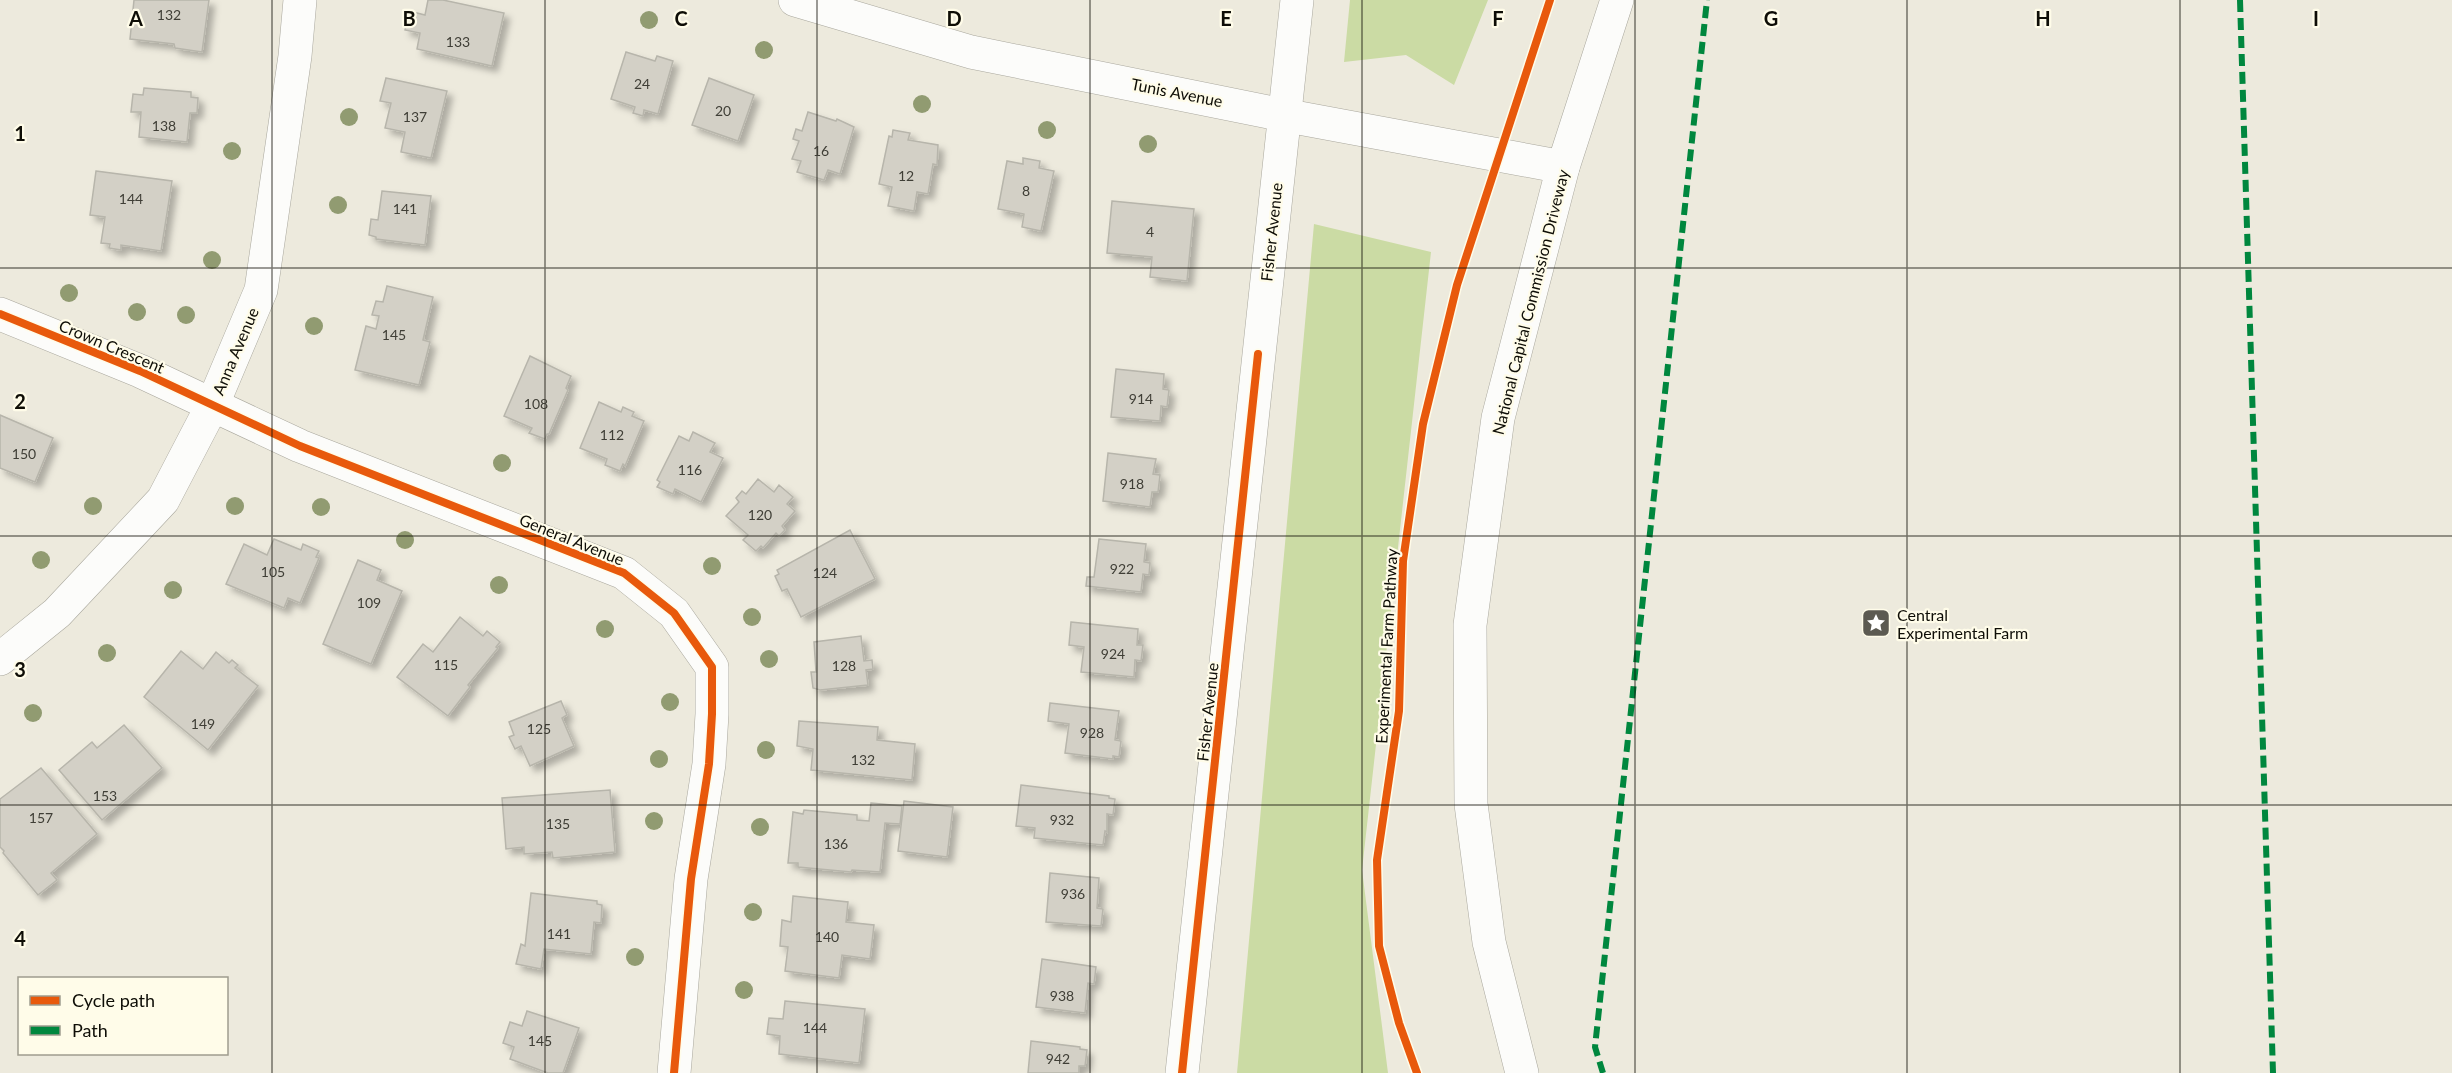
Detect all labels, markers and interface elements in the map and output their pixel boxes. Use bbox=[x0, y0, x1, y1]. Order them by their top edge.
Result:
text: A bbox=[128, 6, 143, 30]
house number: 132 bbox=[157, 6, 181, 23]
text: B bbox=[402, 6, 416, 30]
text: C bbox=[674, 6, 688, 30]
text: D bbox=[946, 6, 962, 30]
text: E bbox=[1220, 6, 1232, 30]
text: F bbox=[1492, 6, 1504, 30]
text: G bbox=[1764, 6, 1778, 30]
text: H bbox=[2035, 6, 2051, 30]
text: I bbox=[2313, 6, 2319, 30]
house number: 133 bbox=[446, 33, 470, 50]
street label: Tunis Avenue bbox=[1130, 74, 1224, 110]
house number: 24 bbox=[634, 75, 650, 92]
house number: 20 bbox=[715, 102, 731, 119]
house number: 137 bbox=[403, 108, 427, 125]
house number: 138 bbox=[152, 117, 176, 134]
text: 1 bbox=[14, 121, 26, 145]
house number: 16 bbox=[813, 142, 829, 159]
house number: 12 bbox=[898, 167, 914, 184]
street label: National Capital Commission Driveway bbox=[1488, 167, 1572, 437]
house number: 8 bbox=[1022, 182, 1030, 199]
street label: Fisher Avenue bbox=[1256, 182, 1286, 282]
house number: 144 bbox=[119, 190, 143, 207]
house number: 141 bbox=[393, 200, 417, 217]
house number: 4 bbox=[1146, 223, 1154, 240]
street label: Anna Avenue bbox=[208, 304, 262, 398]
street label: Crown Crescent bbox=[56, 315, 168, 377]
house number: 145 bbox=[382, 326, 406, 343]
text: 2 bbox=[14, 389, 26, 413]
house number: 914 bbox=[1129, 390, 1153, 407]
house number: 108 bbox=[524, 395, 548, 412]
house number: 112 bbox=[600, 426, 624, 443]
house number: 150 bbox=[12, 445, 36, 462]
house number: 116 bbox=[678, 461, 702, 478]
house number: 918 bbox=[1120, 475, 1144, 492]
house number: 120 bbox=[748, 506, 772, 523]
street label: General Avenue bbox=[517, 509, 627, 569]
street label: Experimental Farm Pathway bbox=[1371, 547, 1401, 744]
house number: 922 bbox=[1110, 560, 1134, 577]
house number: 105 bbox=[261, 563, 285, 580]
house number: 124 bbox=[813, 564, 837, 581]
house number: 109 bbox=[357, 594, 381, 611]
place label: Central Experimental Farm bbox=[1897, 605, 2028, 642]
place icon: Central Experimental Farm bbox=[1860, 607, 1892, 639]
house number: 924 bbox=[1101, 645, 1125, 662]
house number: 115 bbox=[434, 656, 458, 673]
text: 3 bbox=[14, 657, 26, 681]
house number: 128 bbox=[832, 657, 856, 674]
street label: Fisher Avenue bbox=[1192, 662, 1222, 762]
house number: 149 bbox=[191, 715, 215, 732]
house number: 125 bbox=[527, 720, 551, 737]
house number: 928 bbox=[1080, 724, 1104, 741]
house number: 132 bbox=[851, 751, 875, 768]
house number: 153 bbox=[93, 787, 117, 804]
house number: 157 bbox=[29, 809, 53, 826]
house number: 932 bbox=[1050, 811, 1074, 828]
house number: 135 bbox=[546, 815, 570, 832]
house number: 136 bbox=[824, 835, 848, 852]
house number: 936 bbox=[1061, 885, 1085, 902]
house number: 141 bbox=[547, 925, 571, 942]
text: 4 bbox=[14, 926, 26, 950]
house number: 140 bbox=[815, 928, 839, 945]
legend bbox=[18, 977, 228, 1055]
house number: 938 bbox=[1050, 987, 1074, 1004]
text: Cycle path bbox=[72, 989, 155, 1011]
text: Path bbox=[72, 1019, 108, 1041]
house number: 144 bbox=[803, 1019, 827, 1036]
house number: 145 bbox=[528, 1032, 552, 1049]
house number: 942 bbox=[1046, 1050, 1070, 1067]

